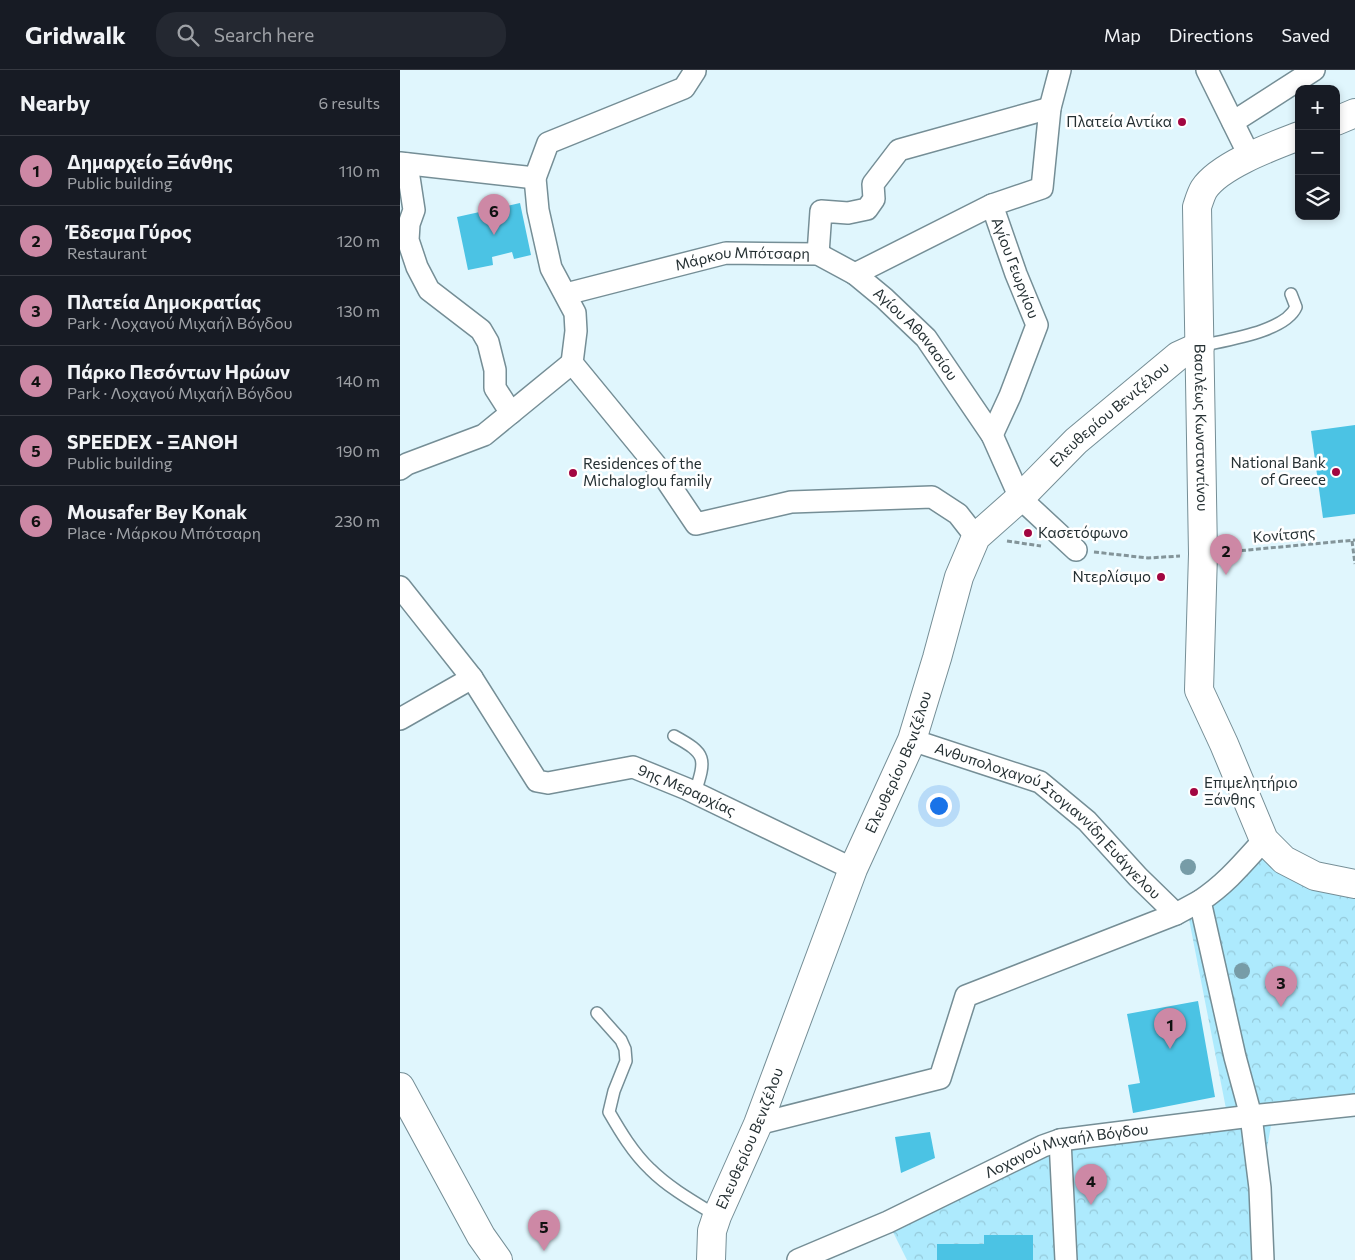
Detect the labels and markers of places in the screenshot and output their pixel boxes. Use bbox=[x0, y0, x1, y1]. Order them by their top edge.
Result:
place label: Πλατεία Αντίκα bbox=[1066, 112, 1172, 130]
marker: Πλατεία Αντίκα bbox=[1176, 116, 1188, 128]
pin: 6 bbox=[478, 194, 510, 235]
place label: National Bank of Greece bbox=[1231, 453, 1326, 488]
place label: Residences of the Michaloglou family bbox=[583, 454, 712, 489]
marker: National Bank of Greece bbox=[1330, 466, 1342, 478]
marker: Residences of the Michaloglou family bbox=[567, 467, 579, 479]
place label: Κασετόφωνο bbox=[1038, 523, 1128, 541]
marker: Κασετόφωνο bbox=[1022, 527, 1034, 539]
pin: 2 bbox=[1210, 534, 1242, 575]
place label: Ντερλίσιμο bbox=[1072, 567, 1151, 585]
marker: Ντερλίσιμο bbox=[1155, 571, 1167, 583]
place label: Επιμελητήριο Ξάνθης bbox=[1204, 773, 1298, 808]
marker: Επιμελητήριο Ξάνθης bbox=[1188, 786, 1200, 798]
pin: 3 bbox=[1265, 966, 1297, 1007]
pin: 1 bbox=[1154, 1008, 1186, 1049]
pin: 4 bbox=[1075, 1164, 1107, 1205]
pin: 5 bbox=[528, 1210, 560, 1251]

